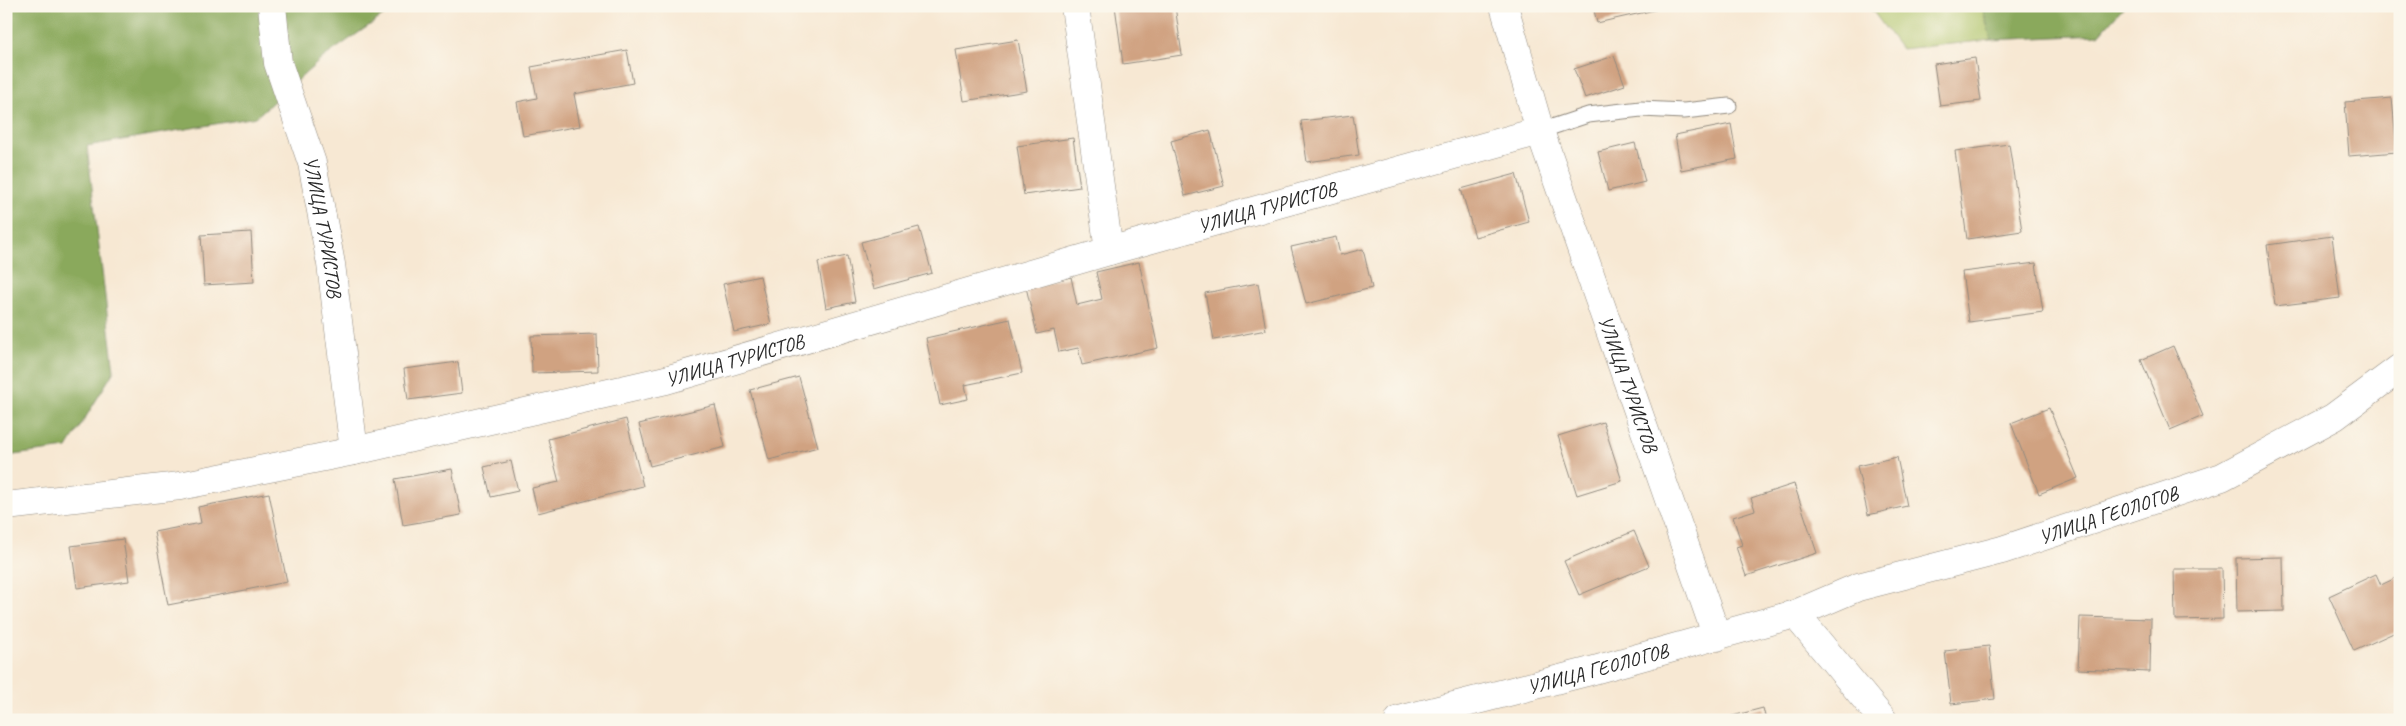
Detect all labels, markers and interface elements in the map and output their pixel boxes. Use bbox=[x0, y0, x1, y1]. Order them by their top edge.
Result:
street label: УЛИЦА ТУРИСТОВ bbox=[298, 153, 348, 301]
street label: УЛИЦА ТУРИСТОВ bbox=[1195, 175, 1341, 238]
street label: УЛИЦА ТУРИСТОВ bbox=[1593, 312, 1664, 457]
street label: УЛИЦА ТУРИСТОВ bbox=[663, 328, 808, 392]
street label: УЛИЦА ГЕОЛОГОВ bbox=[2036, 480, 2183, 549]
street label: УЛИЦА ГЕОЛОГОВ bbox=[1524, 637, 1673, 699]

